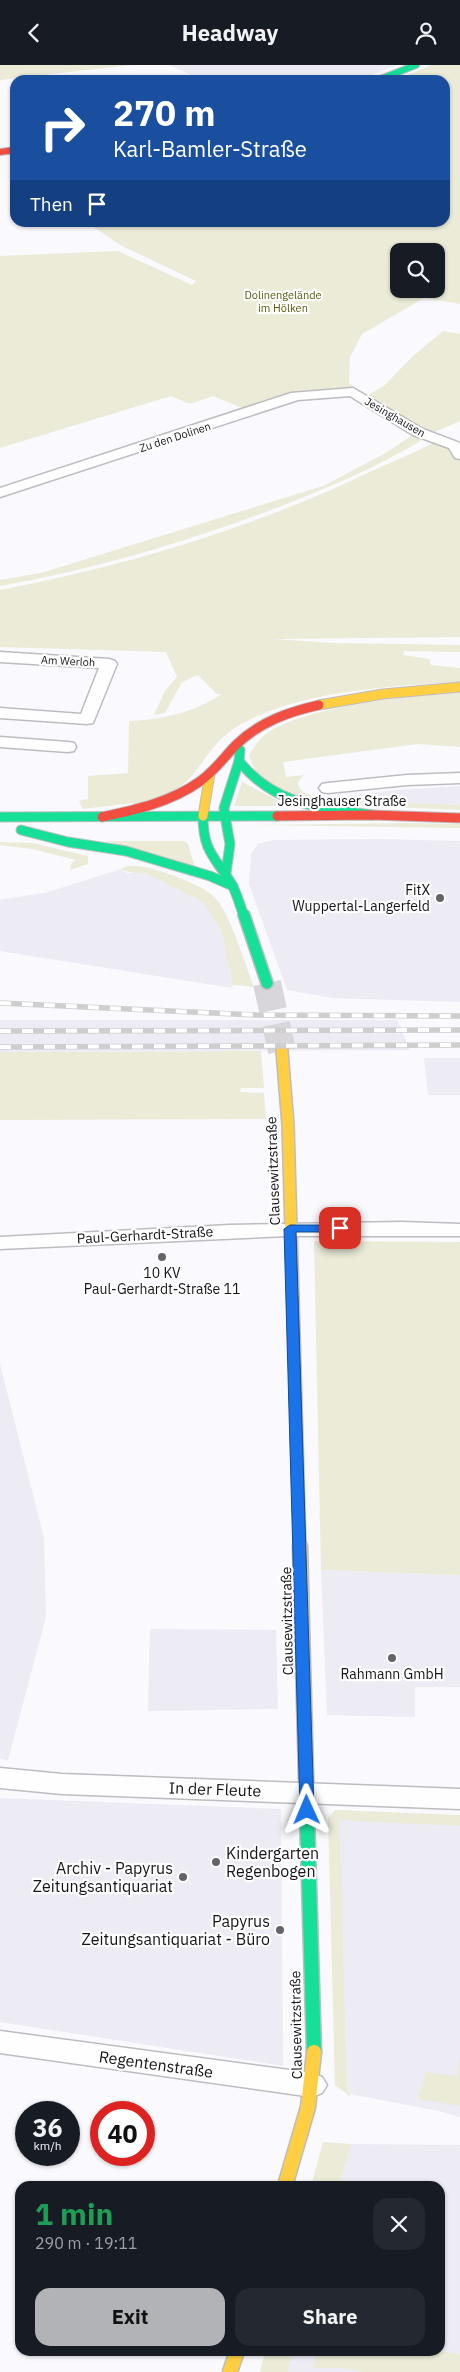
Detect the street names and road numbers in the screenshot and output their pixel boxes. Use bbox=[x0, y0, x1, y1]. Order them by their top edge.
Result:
street label: Jesinghausen bbox=[362, 394, 428, 440]
street label: Zu den Dolinen bbox=[138, 419, 212, 455]
street label: Am Werloh bbox=[40, 653, 96, 669]
street label: Jesinghauser Straße bbox=[277, 792, 407, 810]
street label: Clausewitzstraße bbox=[262, 1116, 284, 1226]
street label: Paul-Gerhardt-Straße bbox=[76, 1222, 214, 1248]
street label: Clausewitzstraße bbox=[277, 1566, 297, 1676]
street label: In der Fleute bbox=[168, 1777, 262, 1801]
street label: Clausewitzstraße bbox=[286, 1970, 306, 2080]
street label: Regentenstraße bbox=[98, 2046, 215, 2082]

